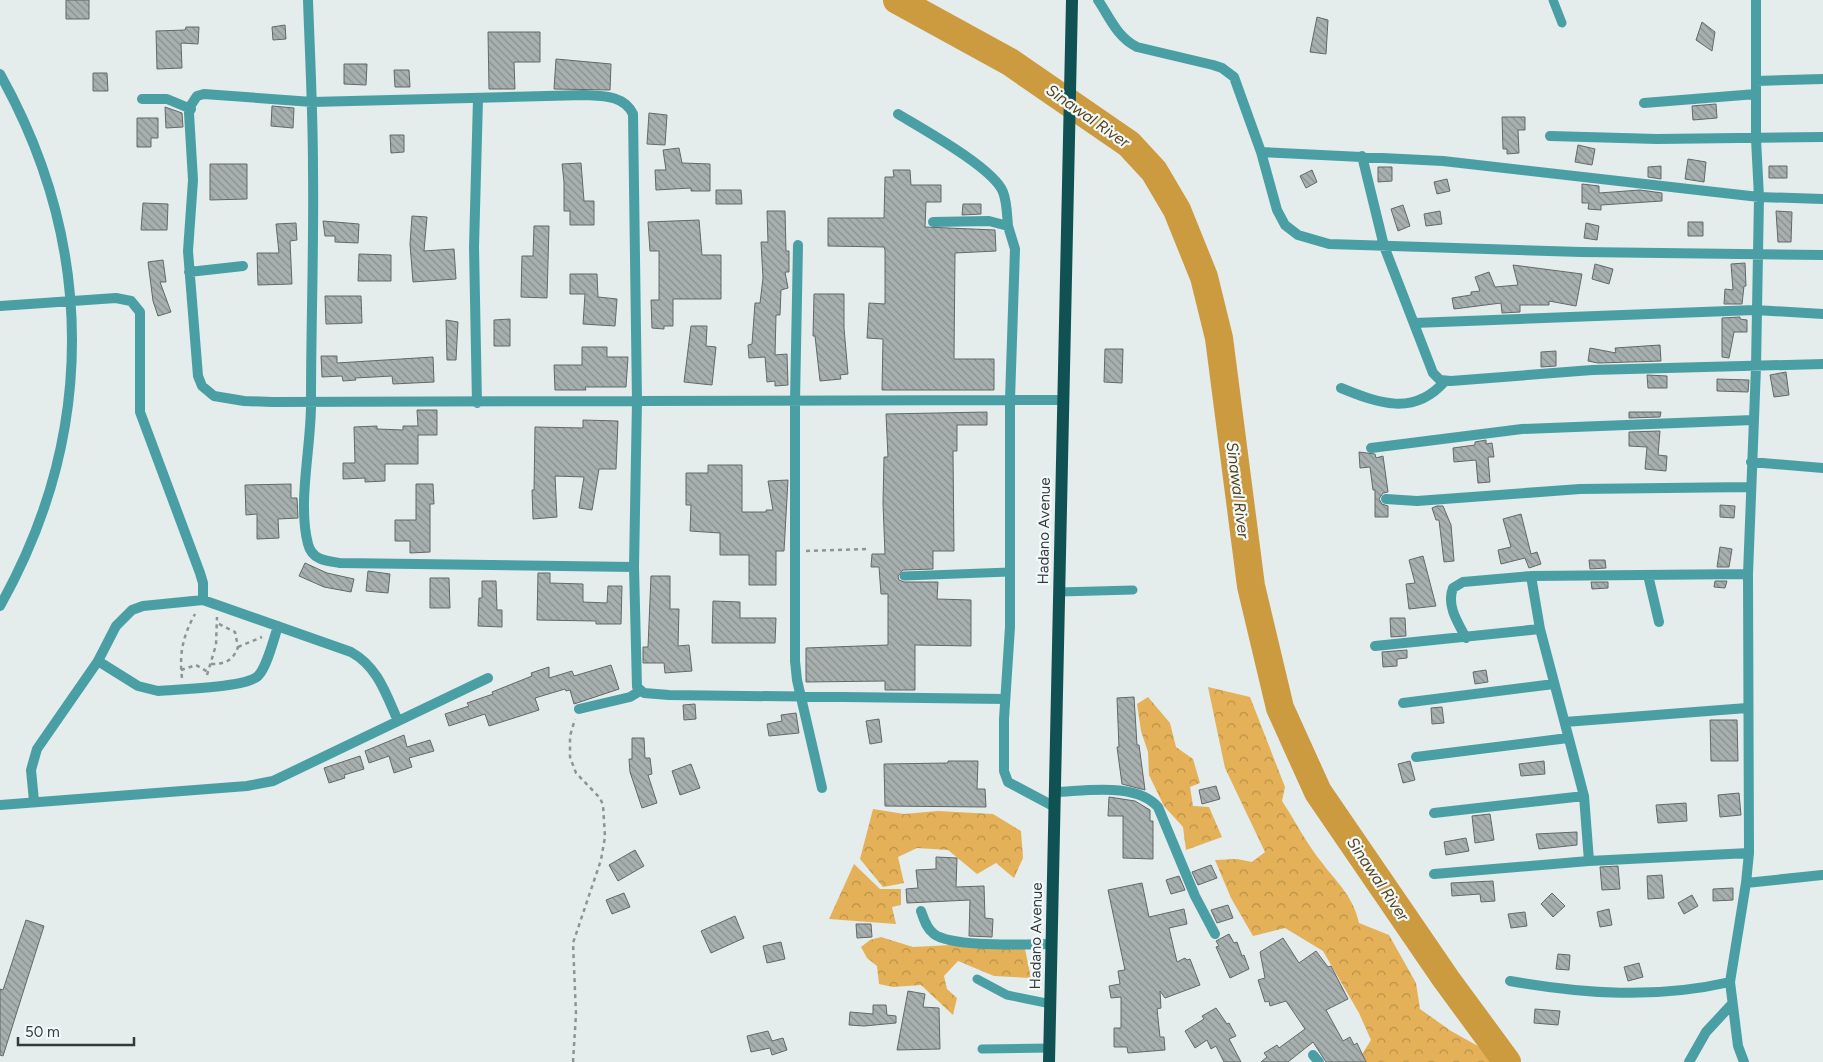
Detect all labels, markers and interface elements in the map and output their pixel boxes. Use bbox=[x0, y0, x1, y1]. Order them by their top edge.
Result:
water label: Sinawal River bbox=[1043, 80, 1134, 152]
water label: Sinawal River bbox=[1223, 441, 1253, 540]
street label: Hadano Avenue bbox=[1034, 477, 1054, 585]
water label: Sinawal River bbox=[1343, 833, 1413, 925]
street label: Hadano Avenue bbox=[1026, 882, 1046, 990]
scale bar bbox=[18, 1014, 134, 1046]
text: 50 m bbox=[25, 1023, 60, 1041]

